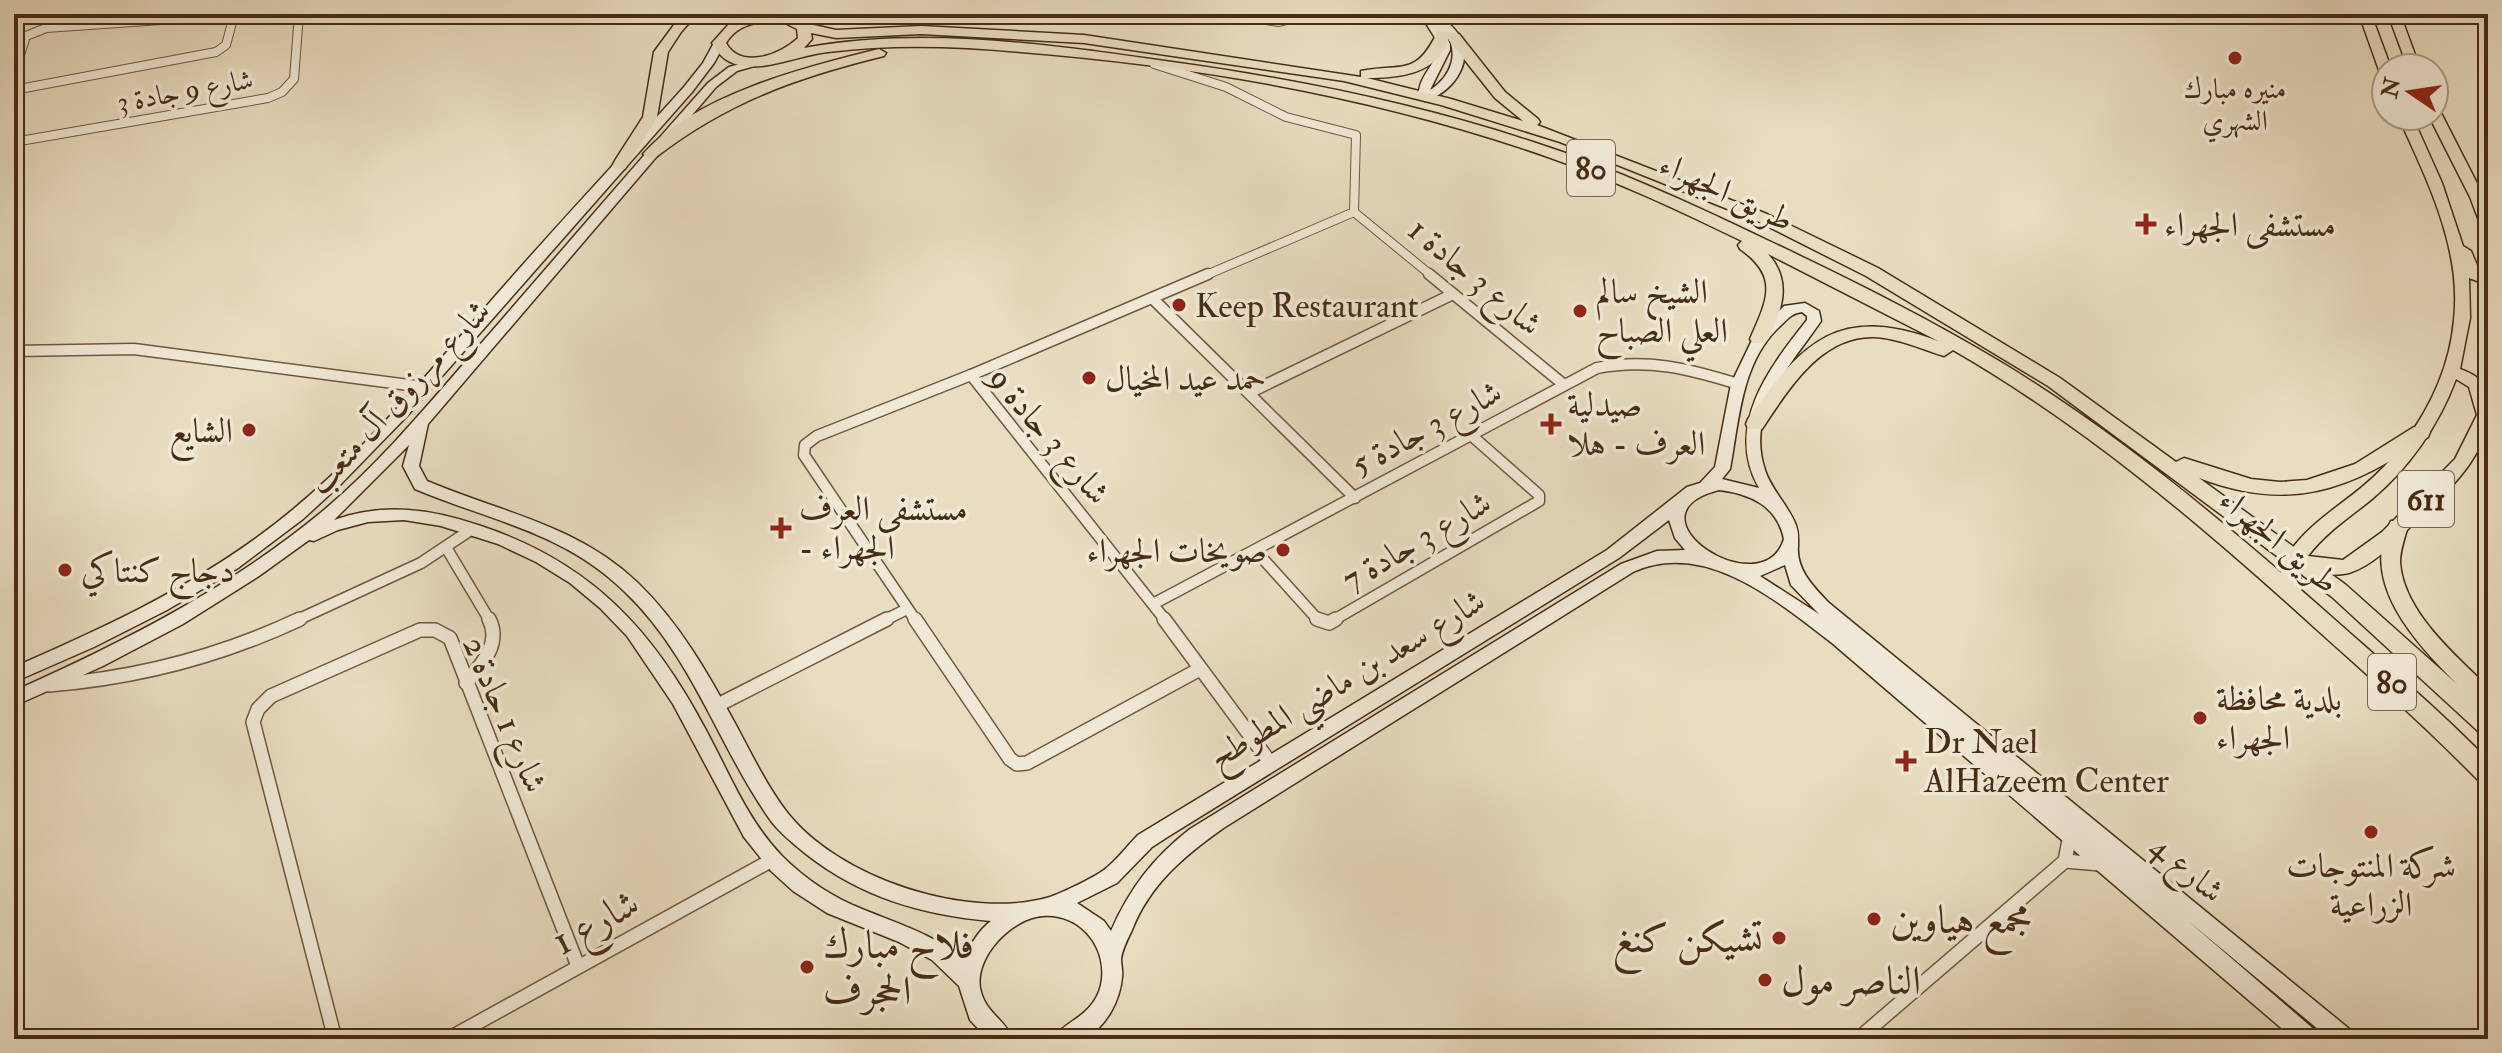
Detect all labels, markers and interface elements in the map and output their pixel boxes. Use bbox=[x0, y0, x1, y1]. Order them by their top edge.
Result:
marker: منيره مبارك الشهري bbox=[2226, 49, 2244, 67]
north arrow bbox=[2370, 52, 2450, 132]
street label: شارع 9 جادة 3 bbox=[114, 62, 257, 126]
place label: منيره مبارك الشهري bbox=[2183, 72, 2287, 143]
text: N bbox=[2375, 75, 2407, 101]
road number: 80 bbox=[1567, 140, 1615, 196]
street label: طريق الجهراء bbox=[1652, 143, 1800, 242]
place label: مستشفى الجهراء bbox=[2164, 204, 2336, 249]
street label: شارع 3 جادة 1 bbox=[1395, 209, 1551, 350]
marker: مستشفى الجهراء bbox=[2135, 213, 2157, 235]
place label: الشيخ سالم العلي الصباح bbox=[1596, 271, 1728, 363]
place label: Keep Restaurant bbox=[1195, 285, 1419, 328]
street label: شارع مرزوق آل متعب bbox=[298, 291, 505, 507]
marker: Keep Restaurant bbox=[1170, 296, 1188, 314]
marker: الشيخ سالم العلي الصباح bbox=[1571, 302, 1589, 320]
street label: شارع 3 جادة 9 bbox=[972, 356, 1119, 518]
place label: حمد عيد المخيال bbox=[1105, 358, 1266, 401]
marker: حمد عيد المخيال bbox=[1080, 369, 1098, 387]
street label: شارع 3 جادة 5 bbox=[1344, 371, 1512, 491]
place label: صيدلية العرف - هلا bbox=[1567, 384, 1705, 466]
place label: الشايع bbox=[169, 410, 233, 461]
marker: صيدلية العرف - هلا bbox=[1542, 415, 1560, 433]
marker: الشايع bbox=[240, 421, 258, 439]
road number: 611 bbox=[2398, 471, 2454, 527]
street label: طريق الجهراء bbox=[2210, 479, 2348, 604]
street label: شارع 3 جادة 7 bbox=[1334, 481, 1502, 606]
place label: مستشفى العرف - الجهراء bbox=[799, 488, 968, 570]
marker: مستشفى العرف - الجهراء bbox=[770, 517, 792, 539]
place label: صويخات الجهراء bbox=[1086, 530, 1267, 573]
marker: صويخات الجهراء bbox=[1274, 541, 1292, 559]
place label: دجاج كنتاكي bbox=[81, 549, 234, 600]
marker: دجاج كنتاكي bbox=[56, 561, 74, 579]
street label: شارع سعد بن ماضي المطوطح bbox=[1200, 580, 1498, 787]
street label: شارع 1 جادة 2 bbox=[447, 630, 557, 802]
road number: 80 bbox=[2368, 654, 2416, 710]
place label: بلدية محافظة الجهراء bbox=[2216, 678, 2342, 760]
marker: بلدية محافظة الجهراء bbox=[2191, 709, 2209, 727]
place label: Dr Nael AlHazeem Center bbox=[1923, 721, 2169, 803]
marker: Dr Nael AlHazeem Center bbox=[1895, 750, 1917, 772]
marker: شركة المنتوجات الزراعية bbox=[2362, 823, 2380, 841]
street label: شارع 4 bbox=[2137, 826, 2233, 917]
place label: شركة المنتوجات الزراعية bbox=[2286, 845, 2456, 927]
street label: شارع 1 bbox=[543, 878, 652, 973]
place label: مجمع هياوين bbox=[1890, 895, 2032, 955]
marker: مجمع هياوين bbox=[1865, 910, 1883, 928]
place label: تشيكن كنغ bbox=[1612, 914, 1763, 974]
place label: فلاح مبارك الحجرف bbox=[823, 920, 974, 1017]
marker: تشيكن كنغ bbox=[1770, 929, 1788, 947]
place label: الناصر مول bbox=[1781, 956, 1921, 1007]
marker: فلاح مبارك الحجرف bbox=[798, 958, 816, 976]
marker: الناصر مول bbox=[1756, 971, 1774, 989]

